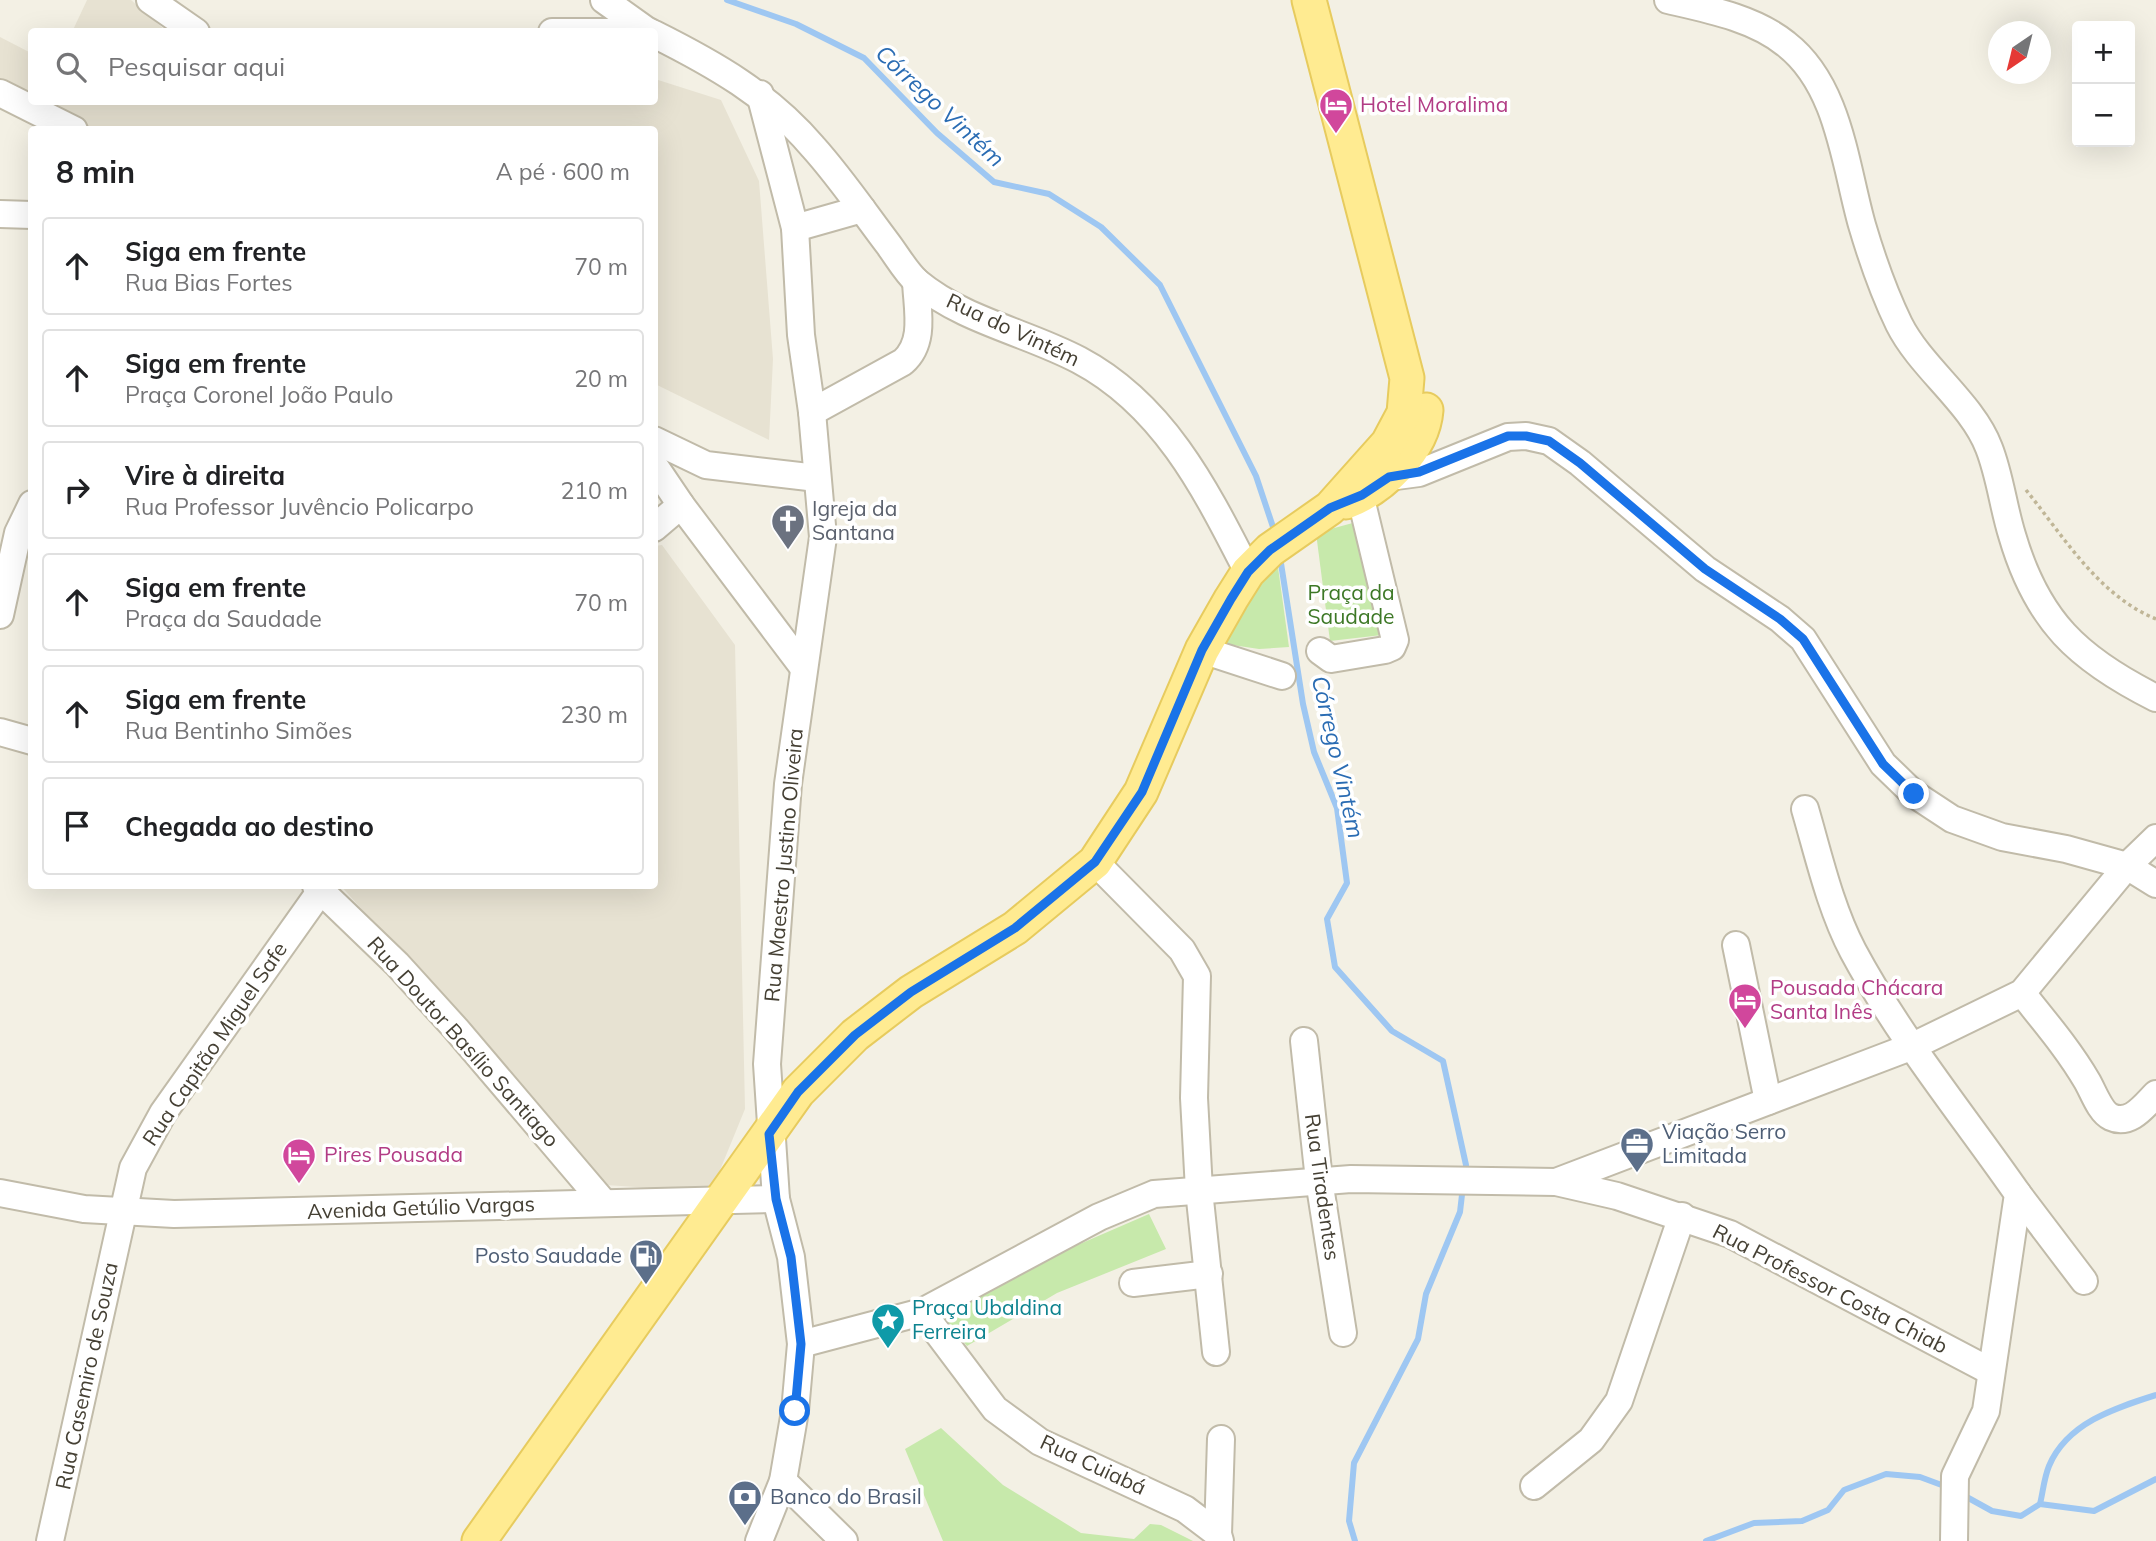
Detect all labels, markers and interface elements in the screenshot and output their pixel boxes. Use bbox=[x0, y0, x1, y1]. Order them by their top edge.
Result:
north arrow bbox=[1988, 21, 2051, 84]
map controls bbox=[2072, 21, 2135, 147]
button: + bbox=[2072, 21, 2135, 84]
search box bbox=[28, 28, 658, 105]
water label: Córrego Vintém bbox=[870, 38, 1011, 173]
icon: search bbox=[52, 48, 90, 86]
text: Pesquisar aqui bbox=[108, 50, 285, 83]
button: − bbox=[2072, 84, 2135, 147]
hotel icon: Hotel Moralima bbox=[1317, 86, 1355, 135]
place label: Hotel Moralima bbox=[1360, 91, 1508, 117]
text: 8 min bbox=[56, 153, 135, 191]
text: A pé · 600 m bbox=[496, 157, 630, 186]
text: Siga em frente bbox=[125, 235, 306, 268]
icon: ahead bbox=[58, 247, 96, 285]
text: 70 m bbox=[574, 252, 628, 281]
text: Rua Bias Fortes bbox=[125, 268, 293, 297]
street label: Rua do Vintém bbox=[943, 287, 1084, 371]
text: Siga em frente bbox=[125, 347, 306, 380]
icon: ahead bbox=[58, 359, 96, 397]
text: 20 m bbox=[574, 364, 628, 393]
text: Praça Coronel João Paulo bbox=[125, 380, 393, 409]
text: Vire à direita bbox=[125, 459, 285, 492]
icon: right bbox=[58, 471, 96, 509]
text: 210 m bbox=[560, 476, 628, 505]
text: Rua Professor Juvêncio Policarpo bbox=[125, 492, 474, 521]
place label: Igreja da Santana bbox=[812, 495, 897, 545]
church icon: Igreja da Santana bbox=[769, 502, 807, 551]
text: Siga em frente bbox=[125, 571, 306, 604]
park label: Praça da Saudade bbox=[1307, 579, 1395, 629]
icon: ahead bbox=[58, 583, 96, 621]
text: 70 m bbox=[574, 588, 628, 617]
text: Praça da Saudade bbox=[125, 604, 322, 633]
water label: Córrego Vintém bbox=[1306, 673, 1371, 841]
text: Siga em frente bbox=[125, 683, 306, 716]
icon: ahead bbox=[58, 695, 96, 733]
text: 230 m bbox=[560, 700, 628, 729]
text: Rua Bentinho Simões bbox=[125, 716, 352, 745]
street label: Rua Maestro Justino Oliveira bbox=[758, 727, 808, 1003]
route end bbox=[1898, 778, 1929, 809]
icon: arrive bbox=[58, 807, 96, 845]
text: Chegada ao destino bbox=[125, 810, 374, 843]
street label: Rua Doutor Basílio Santiago bbox=[362, 931, 565, 1152]
street label: Rua Capitão Miguel Safe bbox=[136, 937, 292, 1150]
place label: Pousada Chácara Santa Inês bbox=[1770, 974, 1943, 1024]
hotel icon: Pousada Chácara Santa Inês bbox=[1726, 981, 1764, 1030]
street label: Rua Tiradentes bbox=[1300, 1112, 1346, 1262]
place label: Viação Serro Limitada bbox=[1662, 1118, 1786, 1168]
office icon: Viação Serro Limitada bbox=[1618, 1125, 1656, 1174]
hotel icon: Pires Pousada bbox=[280, 1136, 318, 1185]
place label: Pires Pousada bbox=[324, 1141, 463, 1167]
street label: Avenida Getúlio Vargas bbox=[306, 1190, 535, 1224]
street label: Rua Professor Costa Chiab bbox=[1709, 1218, 1952, 1359]
fuel station icon: Posto Saudade bbox=[627, 1237, 665, 1286]
place label: Posto Saudade bbox=[475, 1242, 622, 1268]
street label: Rua Casemiro de Souza bbox=[49, 1260, 123, 1492]
place label: Praça Ubaldina Ferreira bbox=[912, 1294, 1062, 1344]
place icon: Praça Ubaldina Ferreira bbox=[869, 1301, 907, 1350]
route start bbox=[779, 1395, 810, 1426]
street label: Rua Cuiabá bbox=[1036, 1428, 1150, 1500]
bank icon: Banco do Brasil bbox=[726, 1478, 764, 1527]
place label: Banco do Brasil bbox=[770, 1483, 922, 1509]

